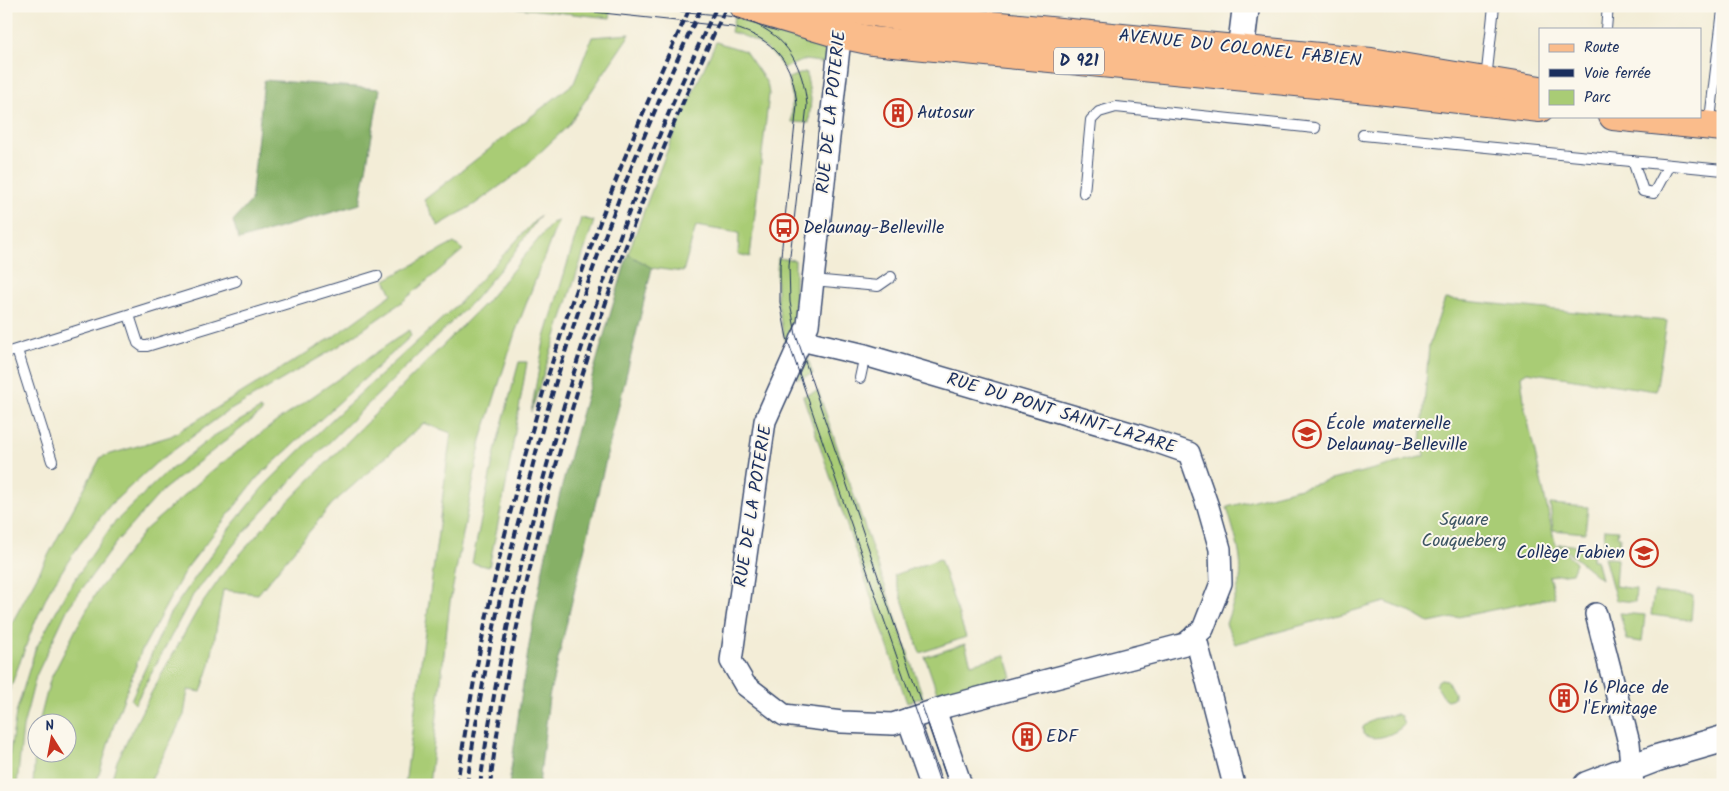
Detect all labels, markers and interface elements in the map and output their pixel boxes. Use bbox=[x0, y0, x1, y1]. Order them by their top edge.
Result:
street label: AVENUE DU COLONEL FABIEN bbox=[1117, 22, 1363, 76]
street label: RUE DE LA POTERIE bbox=[809, 28, 855, 195]
legend bbox=[1539, 28, 1702, 118]
text: Route bbox=[1584, 36, 1620, 60]
road number: D 921 bbox=[1054, 48, 1104, 74]
text: Voie ferrée bbox=[1584, 62, 1651, 86]
text: Parc bbox=[1584, 86, 1611, 110]
building icon: Autosur bbox=[883, 98, 913, 128]
place label: Autosur bbox=[917, 99, 975, 128]
bus stop icon: Delaunay-Belleville bbox=[769, 213, 799, 243]
place label: Delaunay-Belleville bbox=[803, 214, 944, 243]
street label: RUE DU PONT SAINT-LAZARE bbox=[943, 365, 1180, 463]
place label: École maternelle Delaunay-Belleville bbox=[1326, 410, 1467, 460]
school or university icon: École maternelle Delaunay-Belleville bbox=[1292, 419, 1322, 449]
street label: RUE DE LA POTERIE bbox=[727, 422, 781, 589]
park label: Square Couqueberg bbox=[1422, 506, 1506, 556]
school or university icon: Collège Fabien bbox=[1629, 538, 1659, 568]
place label: Collège Fabien bbox=[1516, 539, 1625, 568]
place label: 16 Place de l'Ermitage bbox=[1583, 674, 1669, 724]
building icon: 16 Place de l'Ermitage bbox=[1549, 683, 1579, 713]
north arrow bbox=[28, 714, 78, 764]
text: N bbox=[43, 715, 56, 738]
building icon: EDF bbox=[1012, 722, 1042, 752]
place label: EDF bbox=[1046, 723, 1079, 752]

